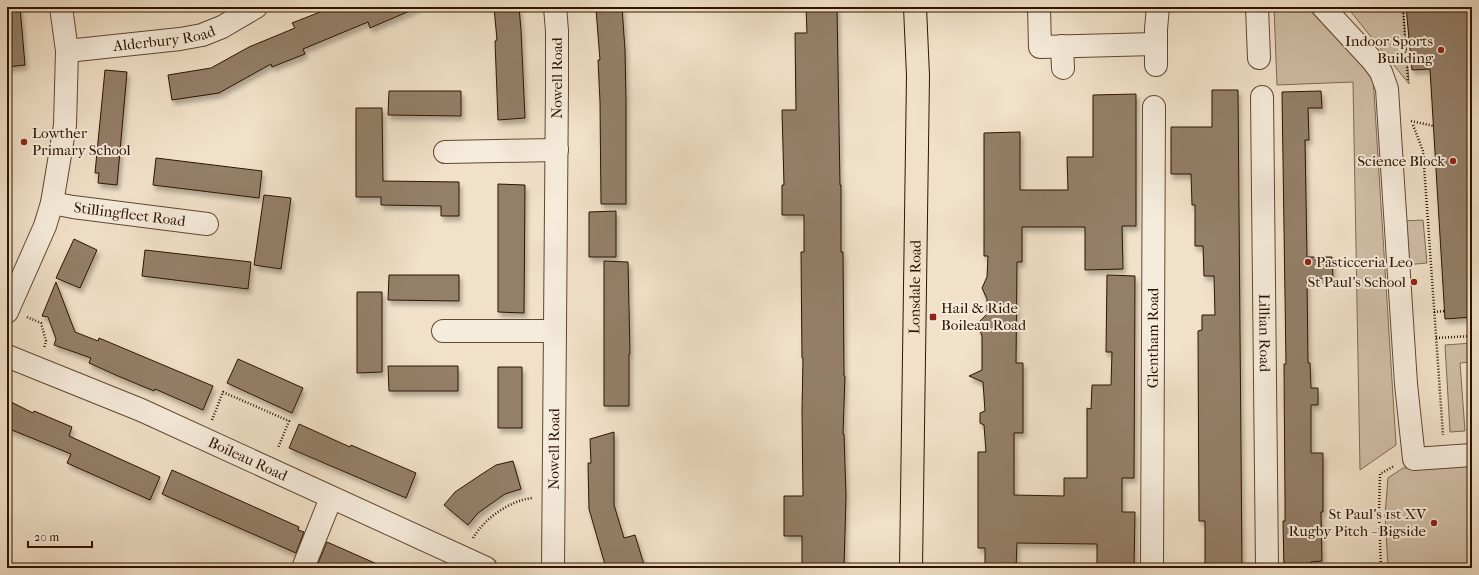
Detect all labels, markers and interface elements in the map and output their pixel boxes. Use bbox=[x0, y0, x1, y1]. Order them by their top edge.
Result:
street label: Alderbury Road bbox=[111, 21, 219, 55]
place label: Indoor Sports Building bbox=[1345, 32, 1434, 67]
street label: Nowell Road bbox=[548, 36, 566, 119]
marker: Indoor Sports Building bbox=[1436, 45, 1446, 55]
place label: Lowther Primary School bbox=[32, 124, 131, 159]
marker: Lowther Primary School bbox=[19, 137, 29, 147]
place label: Science Block bbox=[1357, 152, 1445, 170]
marker: Science Block bbox=[1448, 156, 1458, 166]
street label: Stillingfleet Road bbox=[73, 198, 187, 230]
street label: Lonsdale Road bbox=[905, 239, 925, 334]
place label: Pasticceria Leo bbox=[1316, 253, 1413, 271]
marker: Pasticceria Leo bbox=[1303, 257, 1313, 267]
place label: St Paul's School bbox=[1307, 273, 1406, 291]
marker: St Paul's School bbox=[1409, 277, 1419, 287]
street label: Glentham Road bbox=[1144, 287, 1162, 388]
street label: Lillian Road bbox=[1255, 294, 1274, 373]
place label: Hail & Ride Boileau Road bbox=[941, 299, 1027, 334]
marker: Hail & Ride Boileau Road bbox=[928, 312, 938, 322]
street label: Nowell Road bbox=[545, 407, 563, 490]
street label: Boileau Road bbox=[205, 433, 291, 485]
place label: St Paul's 1st XV Rugby Pitch - Bigside bbox=[1289, 505, 1427, 540]
marker: St Paul's 1st XV Rugby Pitch - Bigside bbox=[1429, 518, 1439, 528]
scale bar bbox=[28, 523, 92, 549]
text: 20 m bbox=[34, 530, 59, 544]

